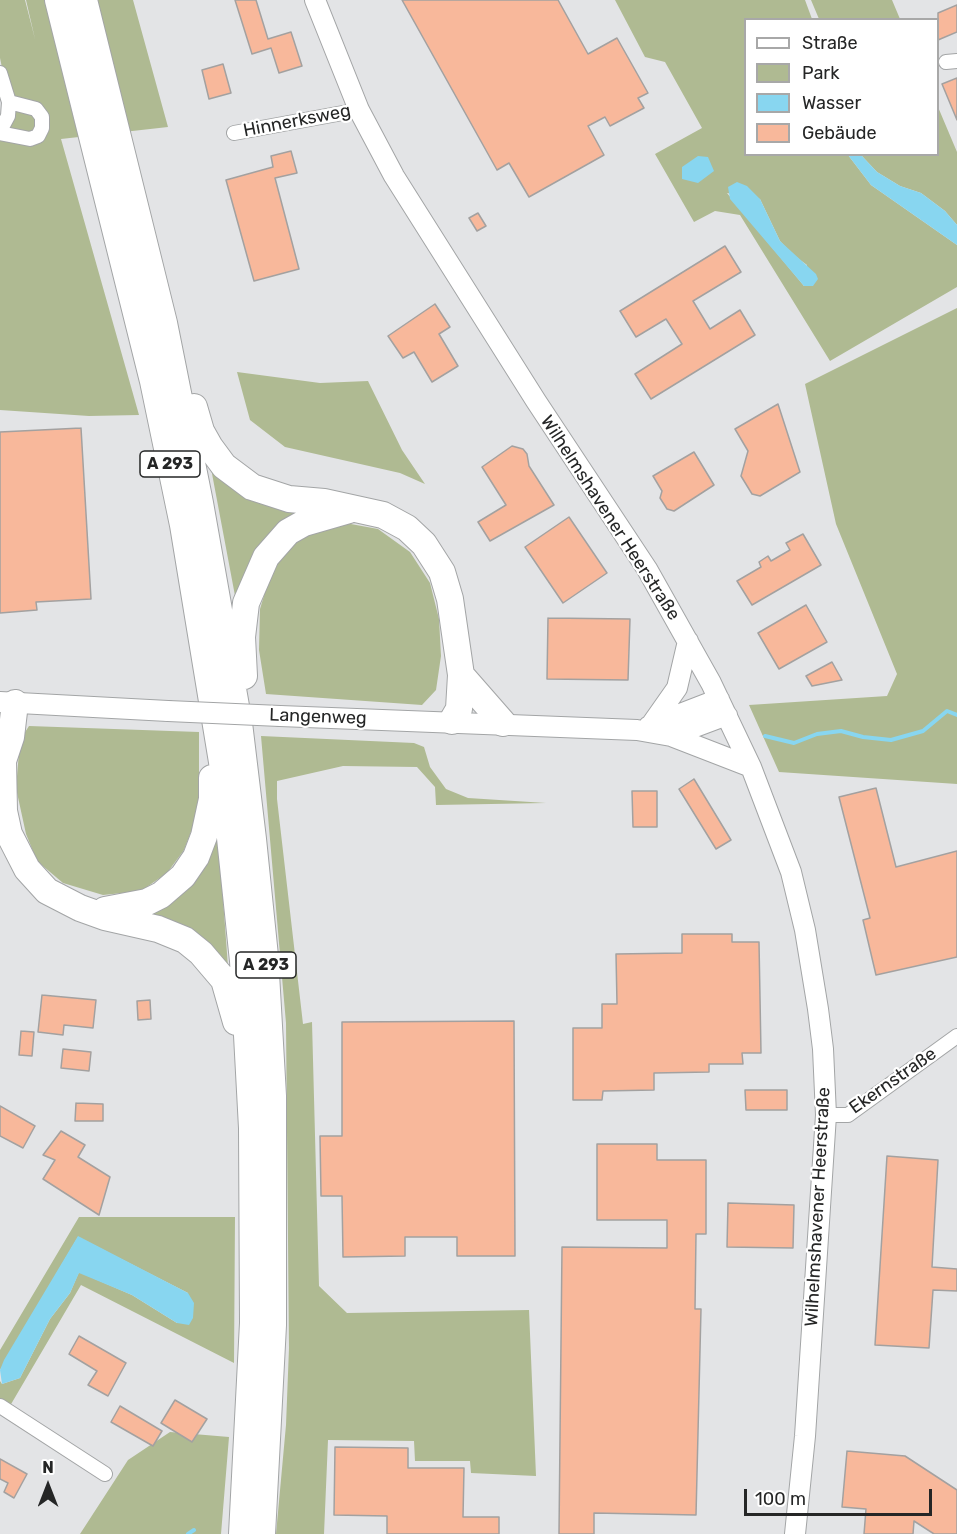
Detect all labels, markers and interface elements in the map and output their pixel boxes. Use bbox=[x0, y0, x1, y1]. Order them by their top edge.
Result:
legend bbox=[744, 18, 939, 156]
text: Straße bbox=[802, 32, 858, 54]
text: Park bbox=[802, 62, 839, 84]
text: Wasser bbox=[802, 92, 861, 114]
street label: Hinnerksweg bbox=[241, 100, 353, 142]
text: Gebäude bbox=[802, 122, 877, 144]
street label: Wilhelmshavener Heerstraße bbox=[536, 412, 684, 624]
road number: A 293 bbox=[140, 451, 200, 477]
street label: Langenweg bbox=[269, 705, 367, 729]
road number: A 293 bbox=[236, 952, 296, 978]
street label: Ekernstraße bbox=[845, 1043, 941, 1119]
street label: Wilhelmshavener Heerstraße bbox=[801, 1087, 835, 1327]
north arrow bbox=[18, 1456, 78, 1516]
text: N bbox=[42, 1458, 54, 1477]
scale bar bbox=[747, 1477, 934, 1515]
text: 100 m bbox=[755, 1488, 806, 1510]

